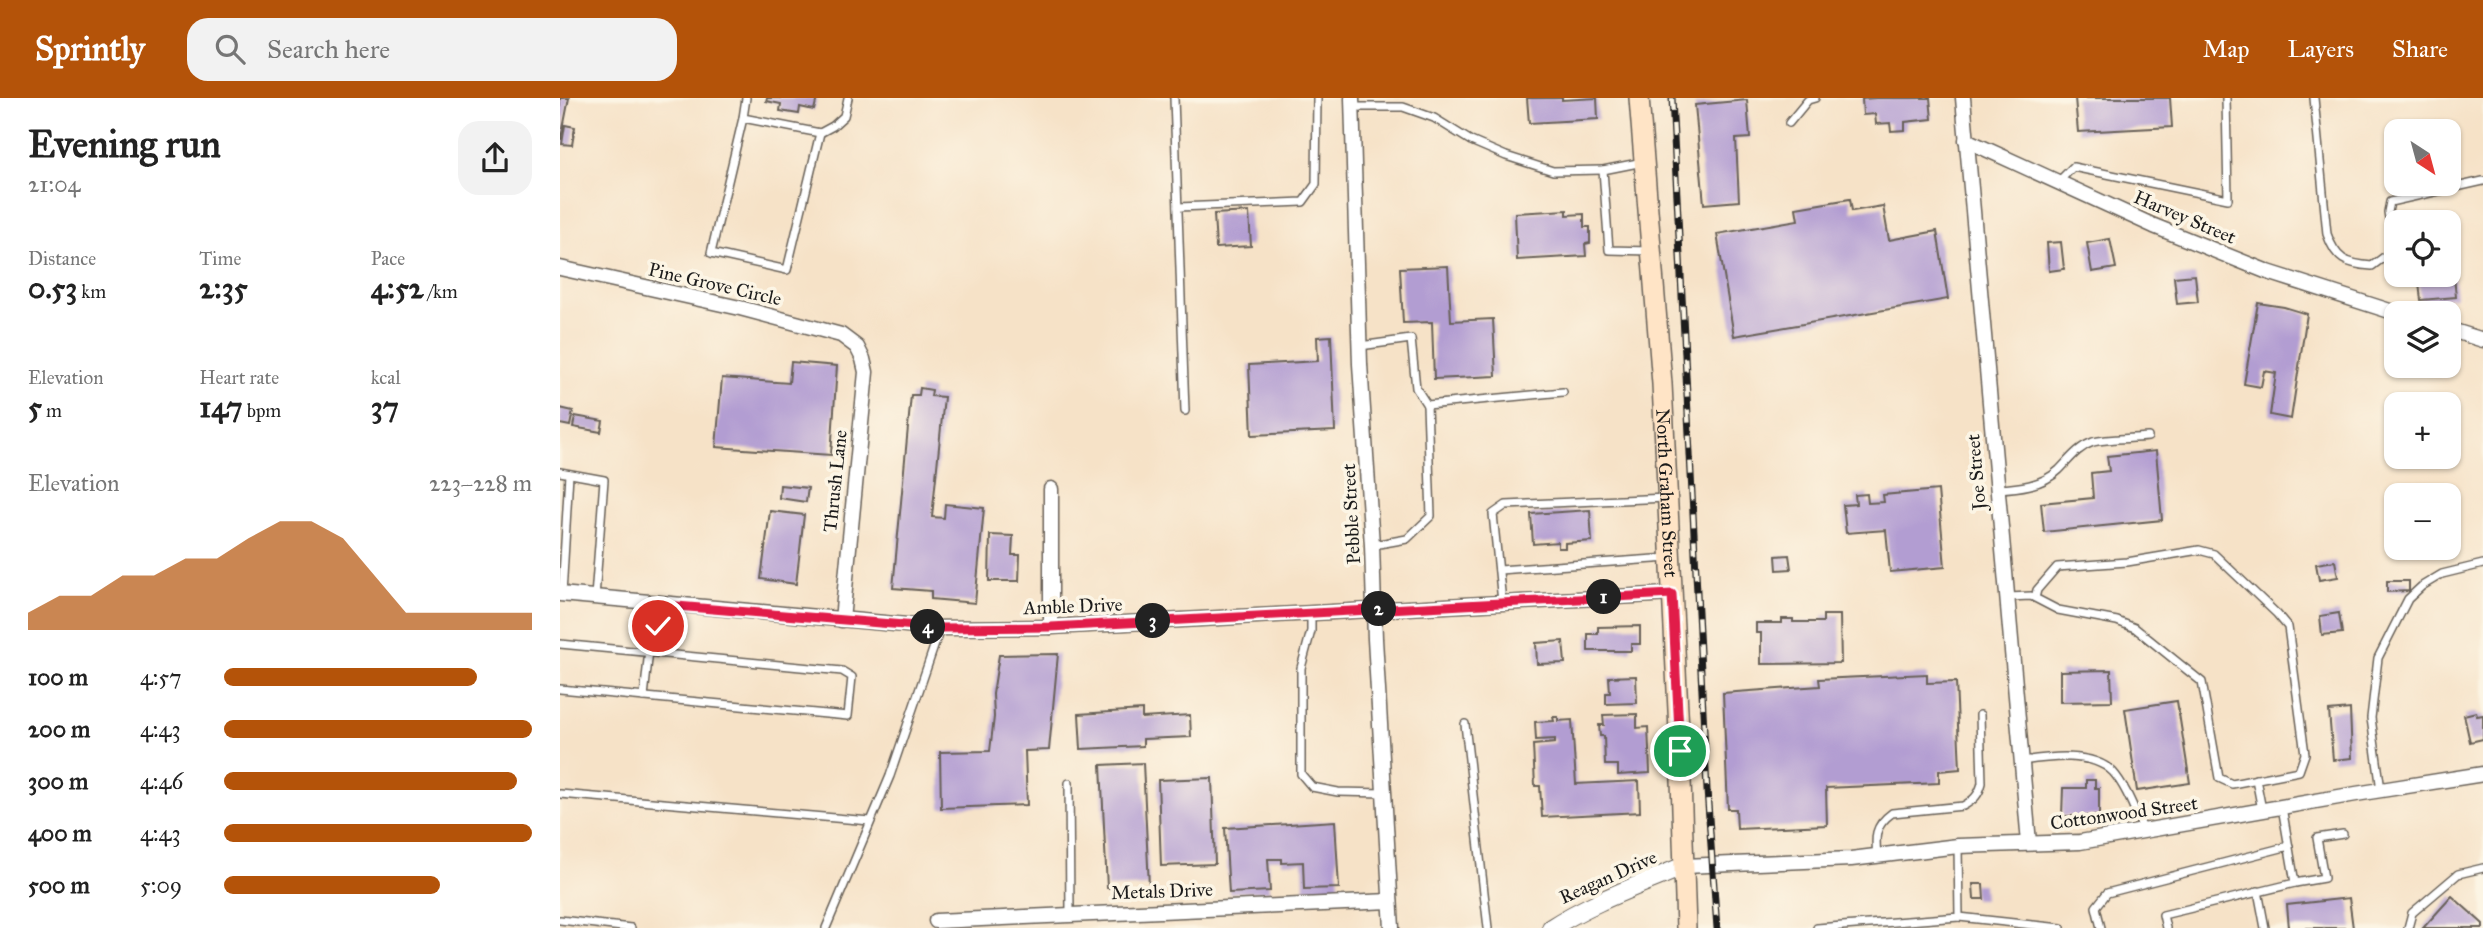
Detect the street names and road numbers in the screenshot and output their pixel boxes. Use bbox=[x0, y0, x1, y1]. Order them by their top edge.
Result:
street label: Harvey Street bbox=[2130, 185, 2240, 249]
street label: Pine Grove Circle bbox=[646, 258, 784, 311]
street label: North Graham Street bbox=[1652, 408, 1683, 578]
street label: Thrush Lane bbox=[818, 429, 852, 533]
street label: Joe Street bbox=[1961, 433, 1992, 513]
street label: Pebble Street bbox=[1337, 463, 1365, 565]
street label: Amble Drive bbox=[1022, 593, 1123, 619]
street label: Cottonwood Street bbox=[2049, 791, 2199, 835]
street label: Reagan Drive bbox=[1556, 845, 1661, 910]
street label: Metals Drive bbox=[1111, 878, 1214, 904]

